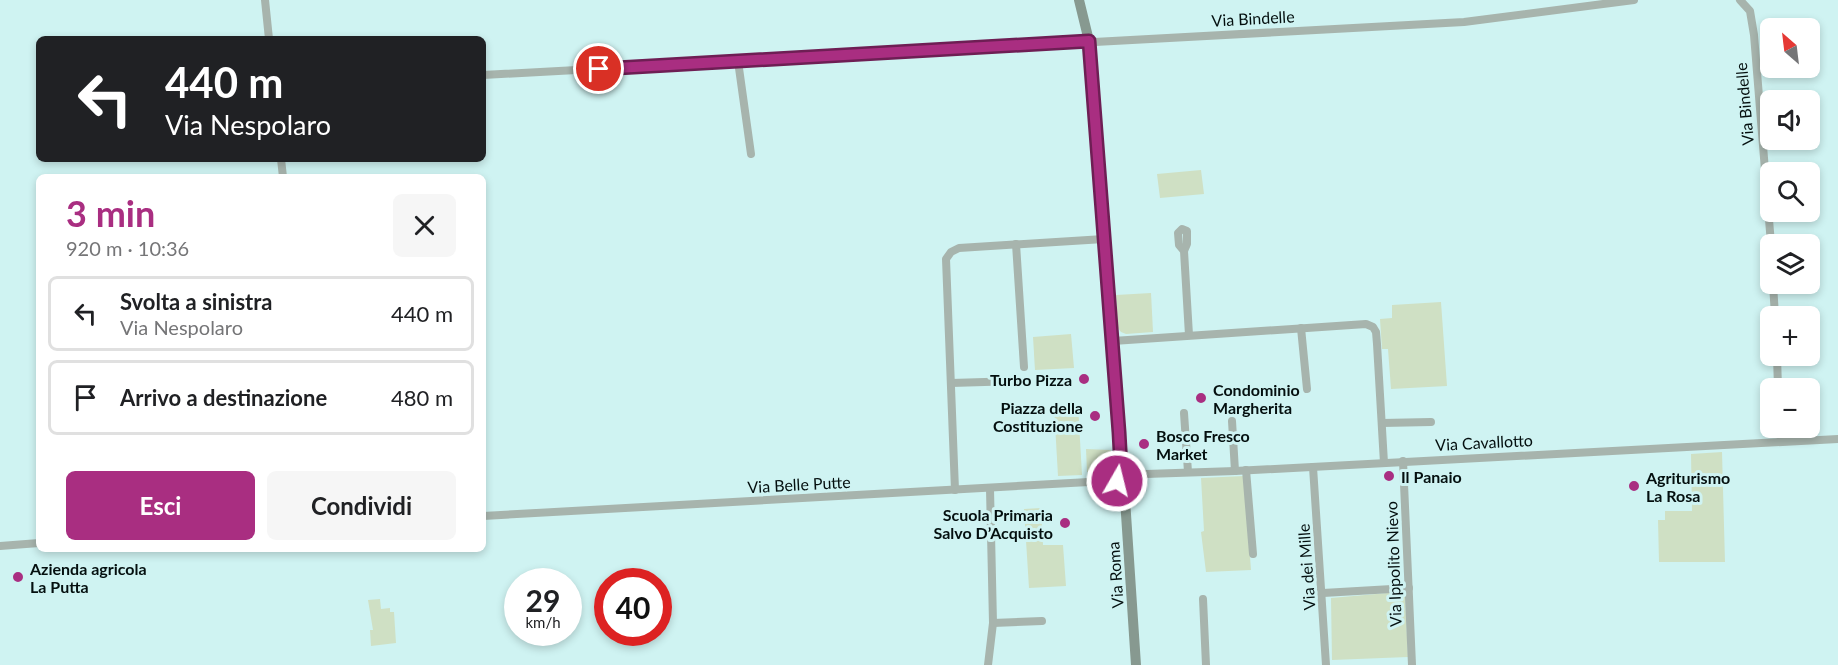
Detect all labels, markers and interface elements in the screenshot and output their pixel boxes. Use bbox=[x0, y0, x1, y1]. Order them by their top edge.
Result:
street label: Via Bindelle bbox=[1211, 6, 1295, 30]
north arrow bbox=[1760, 18, 1820, 78]
map controls bbox=[1760, 18, 1820, 438]
pin bbox=[573, 43, 624, 94]
icon: arrive bbox=[582, 52, 615, 85]
text: 440 m bbox=[165, 57, 283, 107]
icon: left bbox=[66, 60, 144, 138]
street label: Via Bindelle bbox=[1731, 62, 1757, 146]
button: sound bbox=[1760, 90, 1820, 150]
text: Via Nespolaro bbox=[165, 108, 331, 141]
button: search bbox=[1760, 162, 1820, 222]
text: 3 min bbox=[66, 191, 155, 235]
button: close bbox=[393, 194, 456, 257]
button: layers bbox=[1760, 234, 1820, 294]
text: 920 m · 10:36 bbox=[66, 236, 189, 260]
text: Svolta a sinistra bbox=[120, 288, 272, 315]
icon: left bbox=[69, 297, 102, 330]
text: 440 m bbox=[391, 300, 453, 327]
button: + bbox=[1760, 306, 1820, 366]
text: Via Nespolaro bbox=[120, 315, 243, 339]
place label: Turbo Pizza bbox=[990, 370, 1072, 389]
marker: Turbo Pizza bbox=[1077, 372, 1091, 386]
button: − bbox=[1760, 378, 1820, 438]
place label: Condominio Margherita bbox=[1213, 380, 1300, 417]
icon: arrive bbox=[69, 381, 102, 414]
text: Arrivo a destinazione bbox=[120, 384, 327, 411]
text: 480 m bbox=[391, 384, 453, 411]
marker: Condominio Margherita bbox=[1194, 391, 1208, 405]
place label: Piazza della Costituzione bbox=[993, 398, 1083, 435]
marker: Piazza della Costituzione bbox=[1088, 409, 1102, 423]
place label: Bosco Fresco Market bbox=[1156, 426, 1250, 463]
street label: Via Cavallotto bbox=[1435, 430, 1533, 454]
marker: Bosco Fresco Market bbox=[1137, 437, 1151, 451]
position arrow bbox=[1085, 449, 1149, 513]
place label: Il Panaio bbox=[1401, 467, 1462, 486]
place label: Agriturismo La Rosa bbox=[1645, 468, 1730, 505]
marker: Il Panaio bbox=[1382, 469, 1396, 483]
button: Esci bbox=[66, 471, 255, 540]
button: Condividi bbox=[267, 471, 456, 540]
street label: Via Belle Putte bbox=[747, 472, 851, 496]
marker: Agriturismo La Rosa bbox=[1627, 479, 1641, 493]
street label: Via Ippolito Nievo bbox=[1381, 501, 1405, 627]
place label: Scuola Primaria Salvo D’Acquisto bbox=[934, 505, 1053, 542]
marker: Scuola Primaria Salvo D’Acquisto bbox=[1058, 516, 1072, 530]
street label: Via dei Mille bbox=[1294, 523, 1318, 611]
street label: Via Roma bbox=[1103, 541, 1127, 609]
place label: Azienda agricola La Putta bbox=[29, 559, 147, 596]
speed limit sign: 40 bbox=[594, 568, 672, 646]
marker: Azienda agricola La Putta bbox=[11, 570, 25, 584]
text: 29 bbox=[526, 582, 560, 618]
text: km/h bbox=[525, 613, 561, 631]

